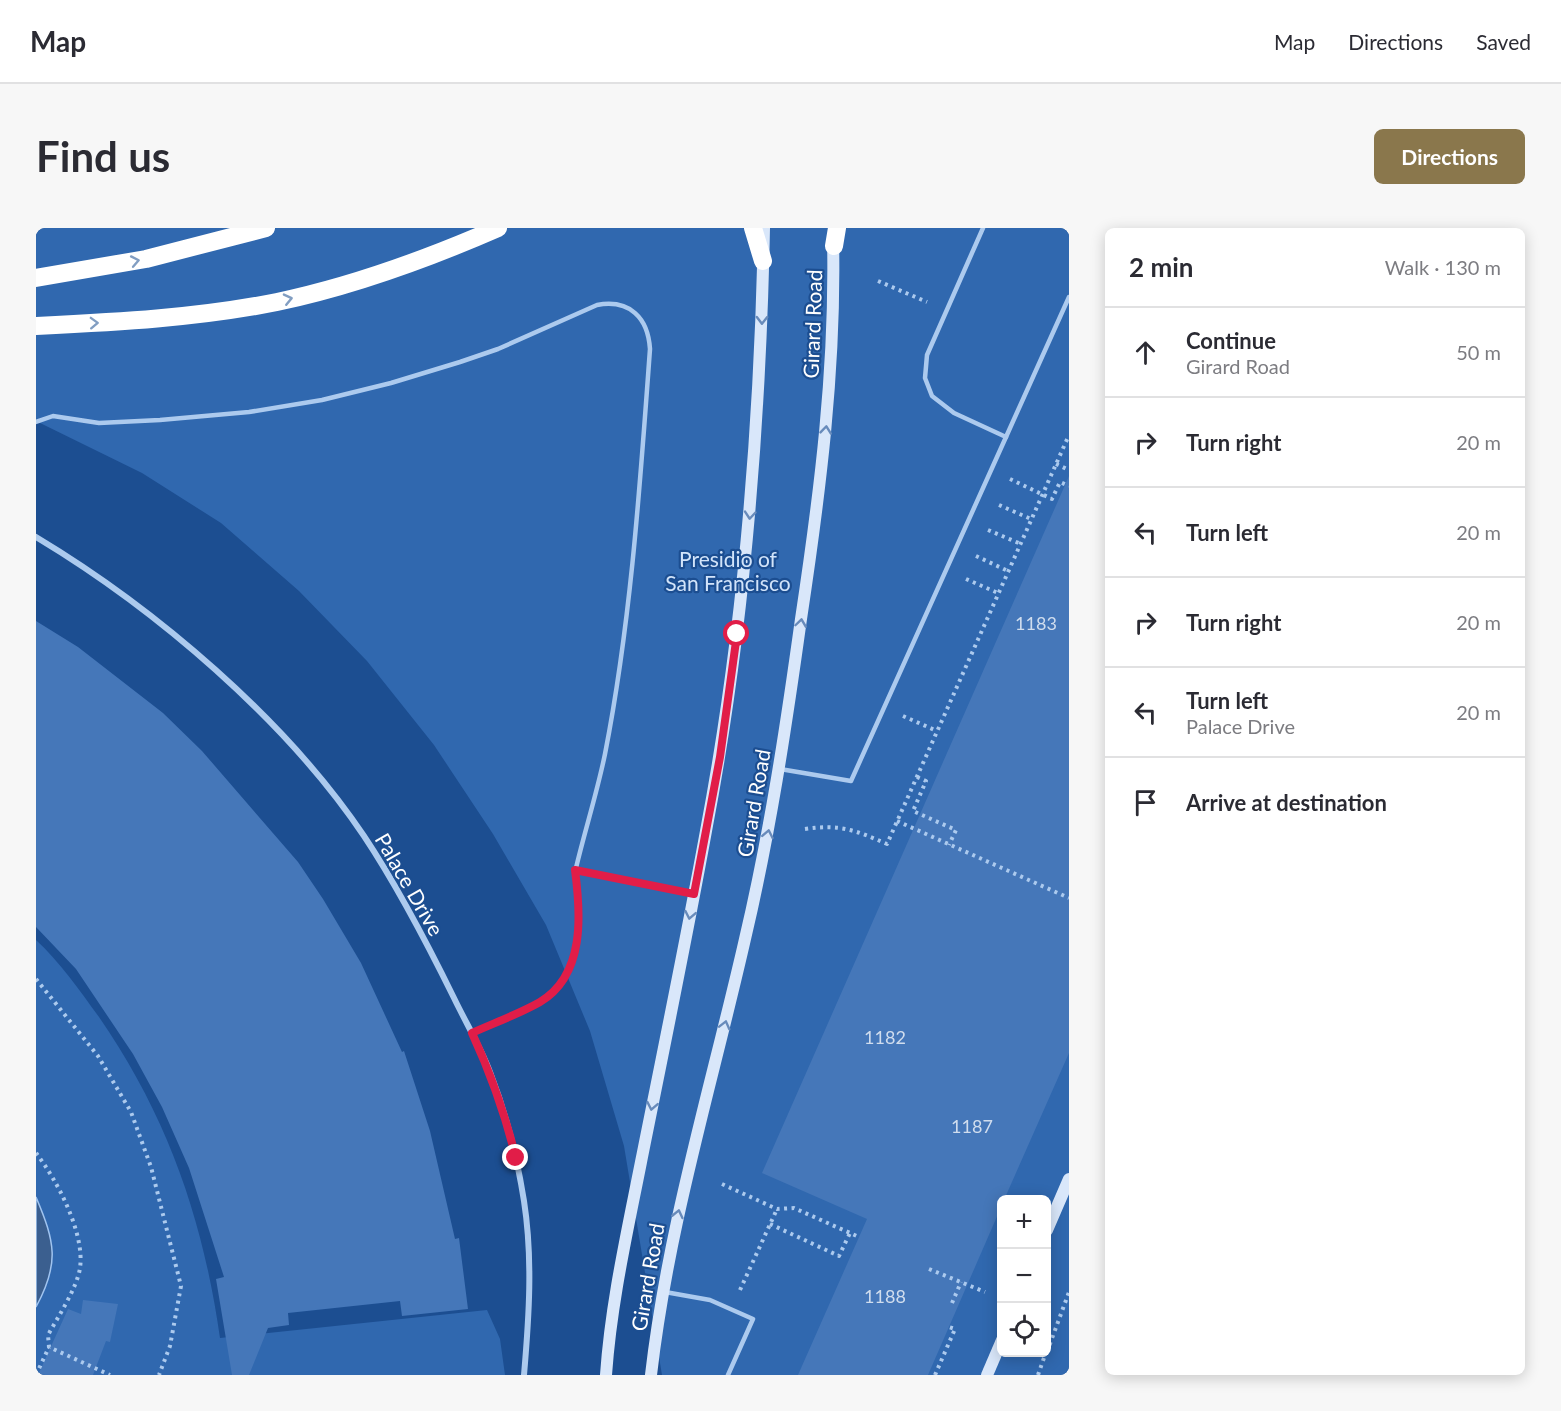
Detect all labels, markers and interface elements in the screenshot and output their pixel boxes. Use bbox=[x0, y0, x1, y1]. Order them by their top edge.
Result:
text: Map bbox=[30, 24, 86, 58]
text: Map bbox=[1274, 29, 1315, 54]
text: Directions bbox=[1348, 29, 1443, 54]
text: Saved bbox=[1476, 29, 1531, 54]
button: Directions bbox=[1374, 129, 1525, 184]
text: Find us bbox=[36, 131, 170, 181]
text: 2 min bbox=[1129, 251, 1193, 283]
one-way arrow bbox=[130, 255, 140, 268]
text: Walk · 130 m bbox=[1385, 255, 1501, 279]
street label: Girard Road bbox=[798, 269, 826, 379]
one-way arrow bbox=[282, 294, 292, 307]
one-way arrow bbox=[756, 315, 768, 324]
one-way arrow bbox=[90, 317, 99, 330]
text: Continue bbox=[1186, 327, 1276, 354]
icon: ahead bbox=[1129, 336, 1162, 369]
text: 50 m bbox=[1456, 340, 1501, 364]
text: Girard Road bbox=[1186, 354, 1290, 378]
one-way arrow bbox=[819, 425, 832, 435]
icon: right bbox=[1129, 426, 1162, 459]
text: Turn right bbox=[1186, 429, 1281, 456]
text: 20 m bbox=[1456, 430, 1501, 454]
one-way arrow bbox=[744, 510, 757, 519]
icon: left bbox=[1129, 516, 1162, 549]
text: Turn left bbox=[1186, 519, 1268, 546]
text: 20 m bbox=[1456, 520, 1501, 544]
park label: Presidio of San Francisco bbox=[665, 546, 791, 595]
icon: right bbox=[1129, 606, 1162, 639]
text: Turn right bbox=[1186, 609, 1281, 636]
text: 20 m bbox=[1456, 610, 1501, 634]
house number: 1183 bbox=[1015, 612, 1057, 634]
one-way arrow bbox=[794, 619, 806, 628]
route start bbox=[723, 620, 749, 646]
text: Turn left bbox=[1186, 687, 1268, 714]
icon: left bbox=[1129, 696, 1162, 729]
text: 20 m bbox=[1456, 700, 1501, 724]
text: Palace Drive bbox=[1186, 714, 1295, 738]
street label: Girard Road bbox=[731, 747, 775, 859]
icon: arrive bbox=[1129, 786, 1162, 819]
text: Arrive at destination bbox=[1186, 789, 1387, 816]
street label: Palace Drive bbox=[371, 828, 449, 940]
one-way arrow bbox=[761, 830, 774, 840]
one-way arrow bbox=[684, 909, 697, 919]
one-way arrow bbox=[718, 1020, 731, 1030]
house number: 1182 bbox=[864, 1026, 906, 1048]
one-way arrow bbox=[646, 1101, 659, 1111]
house number: 1187 bbox=[951, 1115, 993, 1137]
route end bbox=[502, 1144, 528, 1170]
map controls bbox=[997, 1195, 1051, 1357]
button: + bbox=[997, 1195, 1051, 1249]
one-way arrow bbox=[671, 1209, 684, 1219]
street label: Girard Road bbox=[625, 1221, 669, 1333]
button: − bbox=[997, 1249, 1051, 1303]
house number: 1188 bbox=[864, 1285, 906, 1307]
button: locate bbox=[997, 1303, 1051, 1357]

